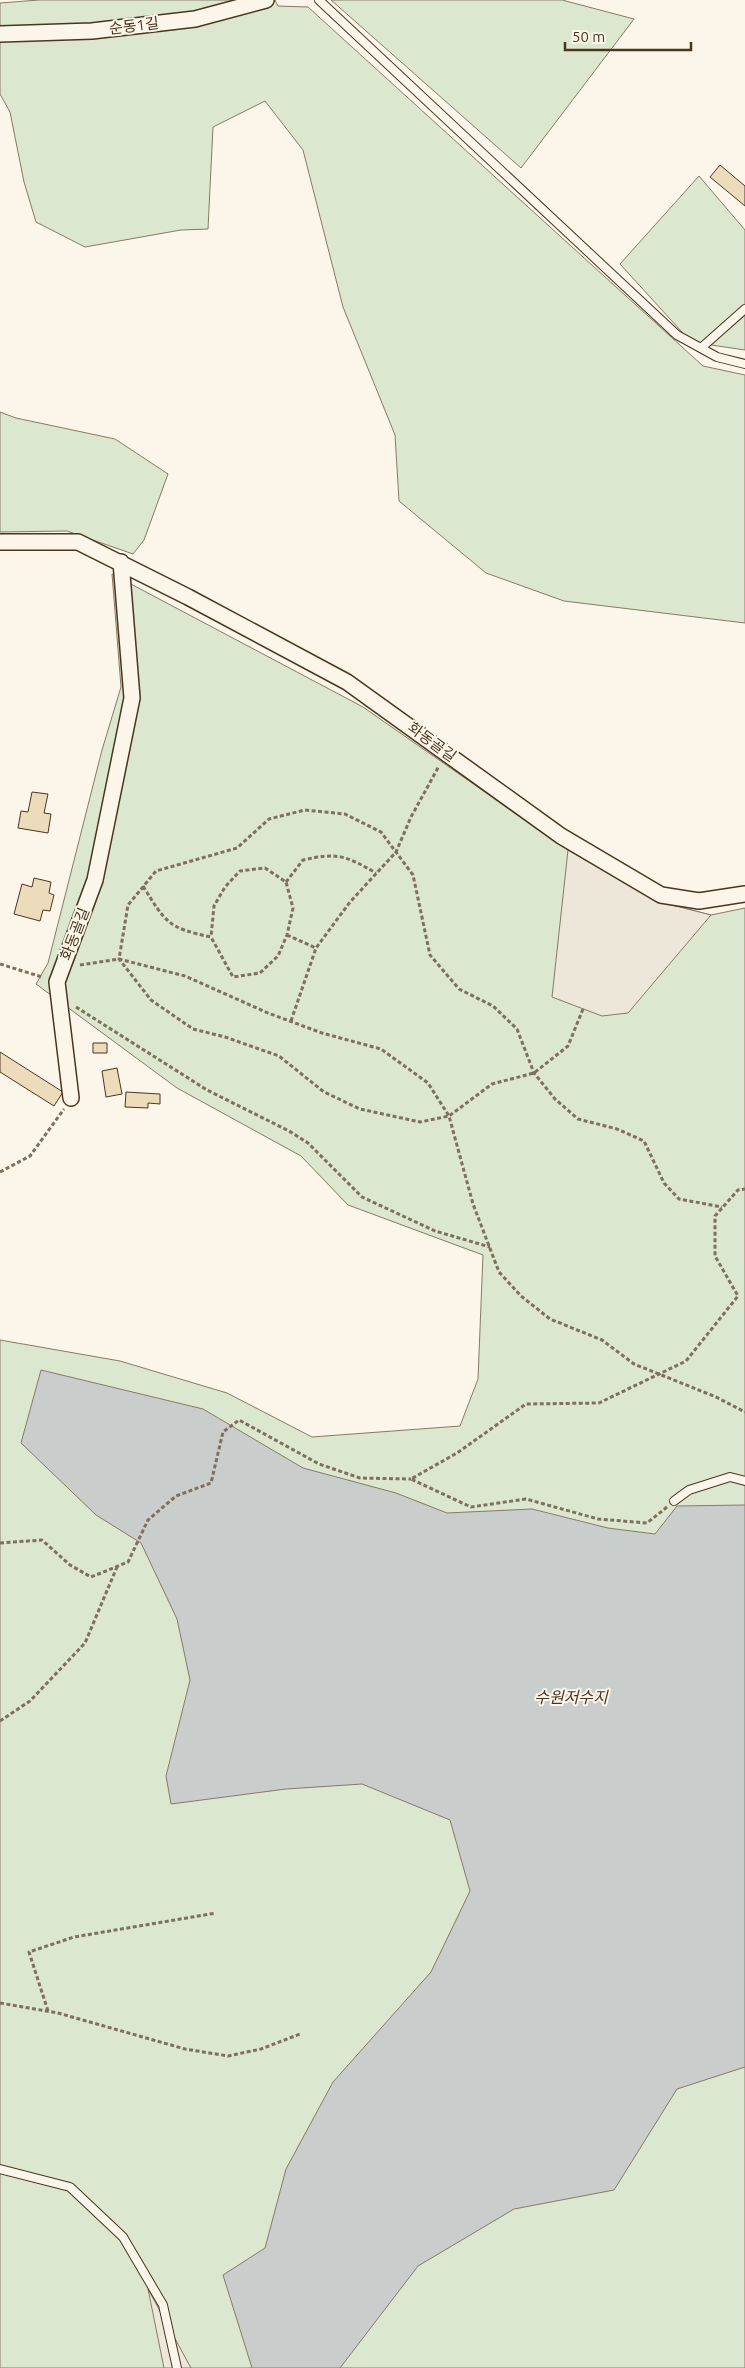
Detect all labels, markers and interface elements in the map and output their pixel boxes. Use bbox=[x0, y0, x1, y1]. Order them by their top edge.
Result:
street label: 순동1길 bbox=[108, 14, 160, 37]
scale bar bbox=[565, 20, 691, 52]
text: 50 m bbox=[572, 28, 605, 45]
street label: 화동골길 bbox=[405, 718, 460, 765]
street label: 화동골길 bbox=[57, 905, 92, 963]
water label: 수원저수지 bbox=[534, 1688, 609, 1706]

